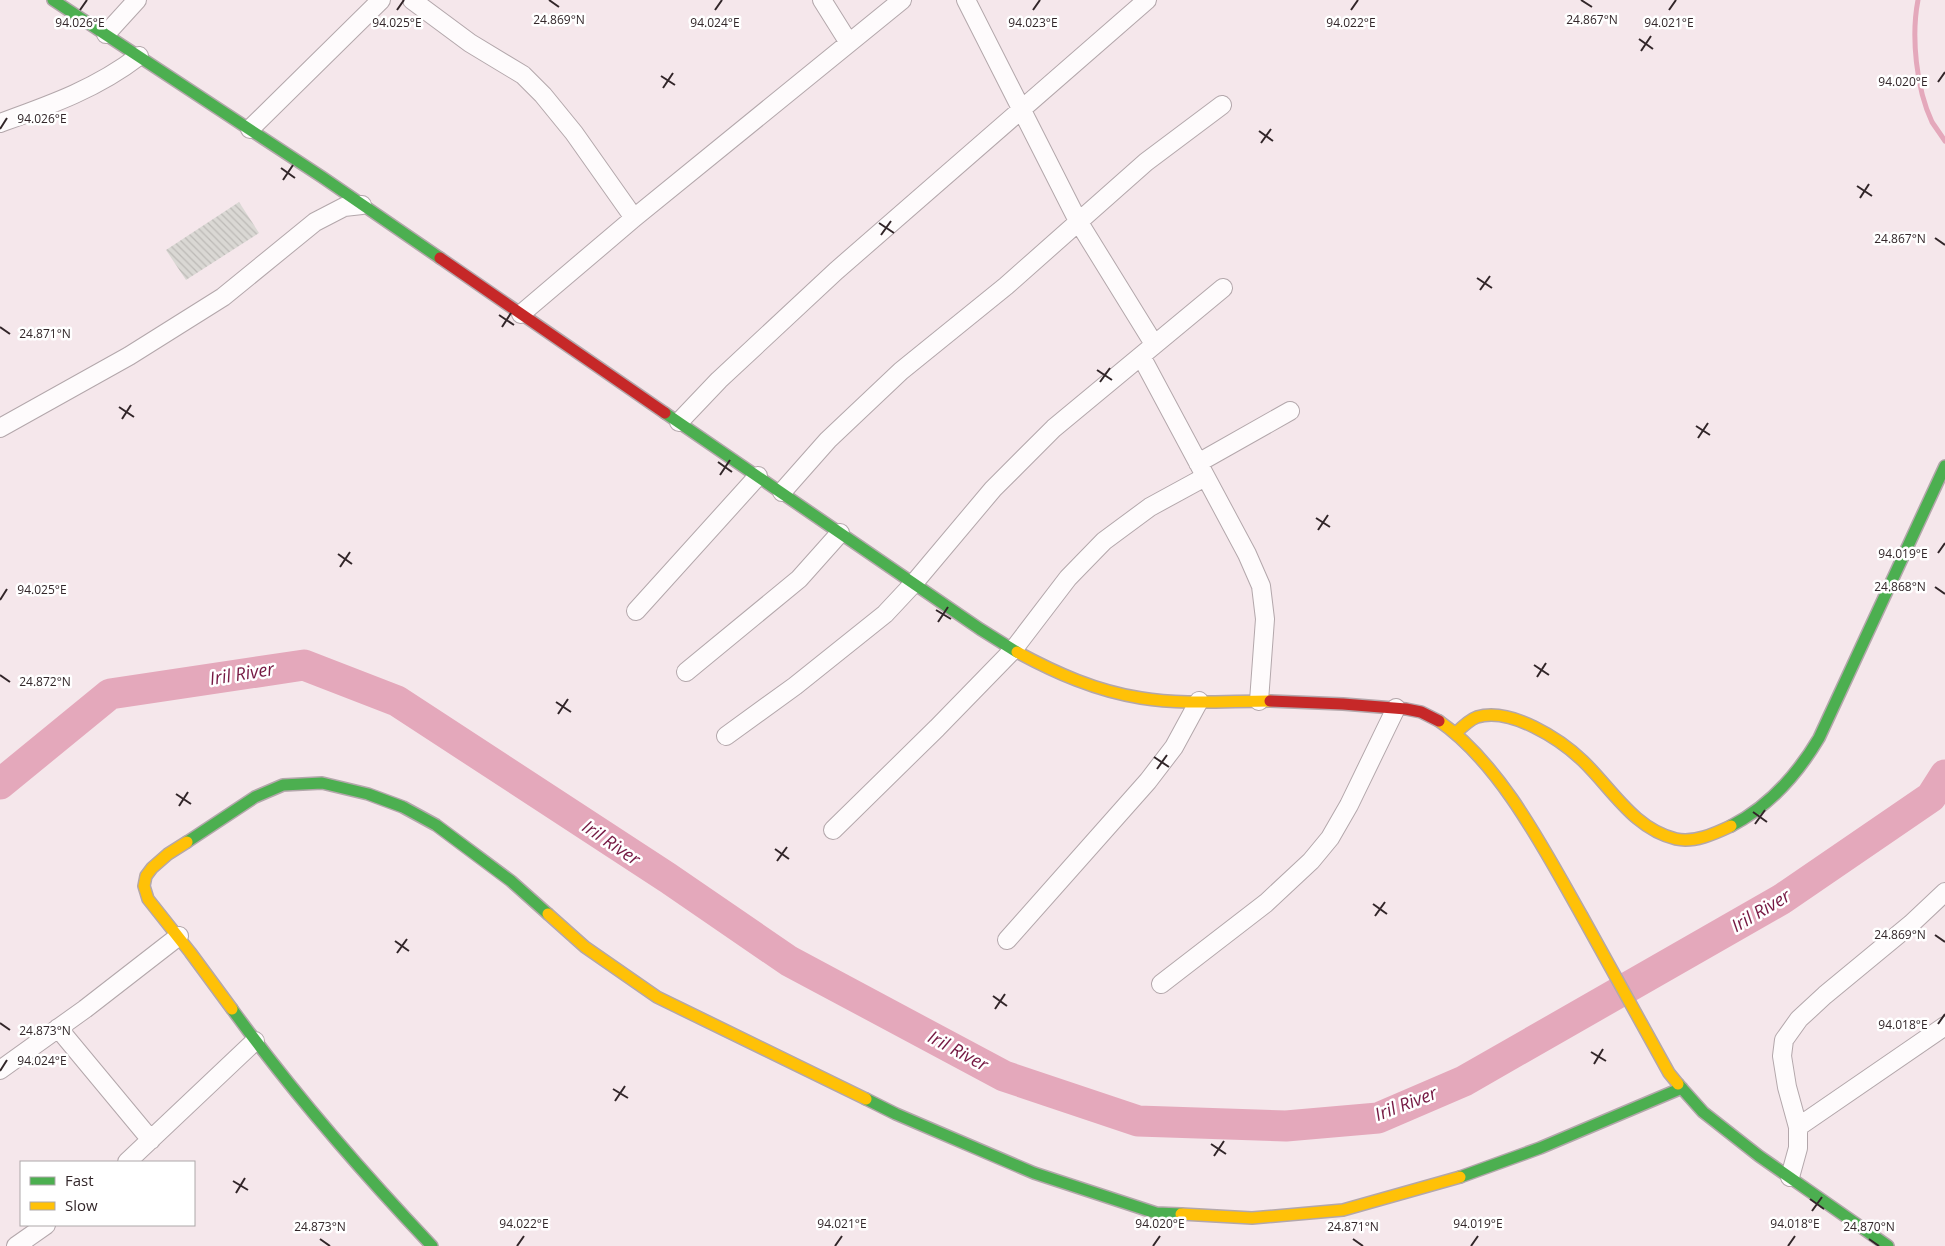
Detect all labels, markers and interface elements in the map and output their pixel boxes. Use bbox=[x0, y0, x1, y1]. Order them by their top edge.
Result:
text: 24.869°N bbox=[533, 11, 585, 28]
text: 24.867°N bbox=[1566, 11, 1618, 28]
text: 94.026°E bbox=[55, 14, 105, 31]
text: 94.025°E bbox=[372, 14, 422, 31]
text: 94.024°E bbox=[690, 14, 740, 31]
text: 94.023°E bbox=[1008, 14, 1058, 31]
text: 94.022°E bbox=[1326, 14, 1376, 31]
text: 94.021°E bbox=[1644, 14, 1694, 31]
text: 94.020°E bbox=[1878, 73, 1928, 90]
text: 94.026°E bbox=[17, 110, 67, 127]
text: 24.867°N bbox=[1874, 230, 1926, 247]
text: 24.871°N bbox=[19, 325, 71, 342]
text: 94.019°E bbox=[1878, 545, 1928, 562]
text: 24.868°N bbox=[1874, 578, 1926, 595]
text: 94.025°E bbox=[17, 581, 67, 598]
water label: Iril River bbox=[208, 656, 277, 690]
text: 24.872°N bbox=[19, 673, 71, 690]
water label: Iril River bbox=[578, 814, 646, 871]
water label: Iril River bbox=[1726, 883, 1795, 937]
text: 24.869°N bbox=[1874, 926, 1926, 943]
text: 94.018°E bbox=[1878, 1016, 1928, 1033]
text: 24.873°N bbox=[19, 1022, 71, 1039]
water label: Iril River bbox=[924, 1024, 994, 1076]
text: 94.024°E bbox=[17, 1052, 67, 1069]
water label: Iril River bbox=[1371, 1080, 1441, 1126]
legend bbox=[20, 1161, 195, 1226]
text: Fast bbox=[65, 1170, 94, 1190]
text: Slow bbox=[65, 1195, 98, 1215]
text: 94.022°E bbox=[499, 1215, 549, 1232]
text: 94.021°E bbox=[817, 1215, 867, 1232]
text: 94.020°E bbox=[1135, 1215, 1185, 1232]
text: 94.019°E bbox=[1453, 1215, 1503, 1232]
text: 94.018°E bbox=[1770, 1215, 1820, 1232]
text: 24.873°N bbox=[294, 1218, 346, 1235]
text: 24.871°N bbox=[1327, 1218, 1379, 1235]
text: 24.870°N bbox=[1843, 1218, 1895, 1235]

